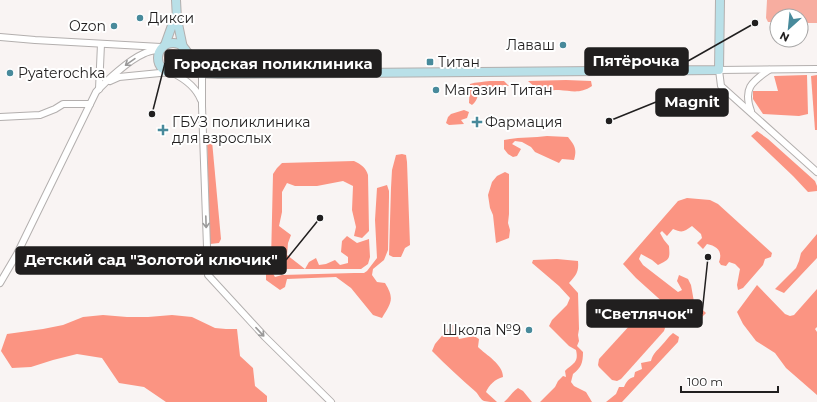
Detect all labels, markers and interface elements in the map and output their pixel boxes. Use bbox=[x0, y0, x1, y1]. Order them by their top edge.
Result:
north arrow bbox=[769, 8, 809, 48]
place label: Дикси bbox=[148, 9, 194, 27]
marker: Дикси bbox=[135, 13, 145, 23]
place label: Ozon bbox=[69, 17, 106, 35]
marker: Ozon bbox=[109, 21, 119, 31]
text: N bbox=[777, 29, 792, 45]
place label: Лаваш bbox=[506, 36, 555, 54]
marker: Лаваш bbox=[558, 40, 568, 50]
callout: Пятёрочка bbox=[585, 48, 688, 75]
callout: Городская поликлиника bbox=[165, 50, 381, 77]
text: Пятёрочка bbox=[592, 51, 680, 70]
place label: Титан bbox=[438, 53, 480, 71]
text: Городская поликлиника bbox=[173, 54, 373, 73]
marker: Титан bbox=[425, 57, 435, 67]
one-way arrow bbox=[124, 58, 135, 66]
place label: Pyaterochka bbox=[18, 64, 105, 82]
marker: Pyaterochka bbox=[5, 68, 15, 78]
place label: Магазин Титан bbox=[444, 81, 553, 99]
marker: Магазин Титан bbox=[431, 85, 441, 95]
callout: Magnit bbox=[656, 89, 728, 116]
text: Magnit bbox=[664, 92, 720, 111]
place label: ГБУЗ поликлиника для взрослых bbox=[172, 113, 310, 147]
place label: Фармация bbox=[485, 113, 563, 131]
marker: Фармация bbox=[472, 117, 482, 127]
marker: ГБУЗ поликлиника для взрослых bbox=[157, 124, 169, 136]
one-way arrow bbox=[203, 215, 210, 228]
callout: Детский сад "Золотой ключик" bbox=[16, 247, 286, 274]
text: Детский сад "Золотой ключик" bbox=[24, 250, 278, 269]
callout: "Светлячок" bbox=[587, 300, 702, 327]
text: "Светлячок" bbox=[595, 304, 693, 323]
place label: Школа №9 bbox=[442, 321, 521, 339]
marker: Школа №9 bbox=[524, 325, 534, 335]
one-way arrow bbox=[256, 327, 265, 337]
scale bar bbox=[681, 368, 778, 394]
text: 100 m bbox=[687, 374, 723, 389]

